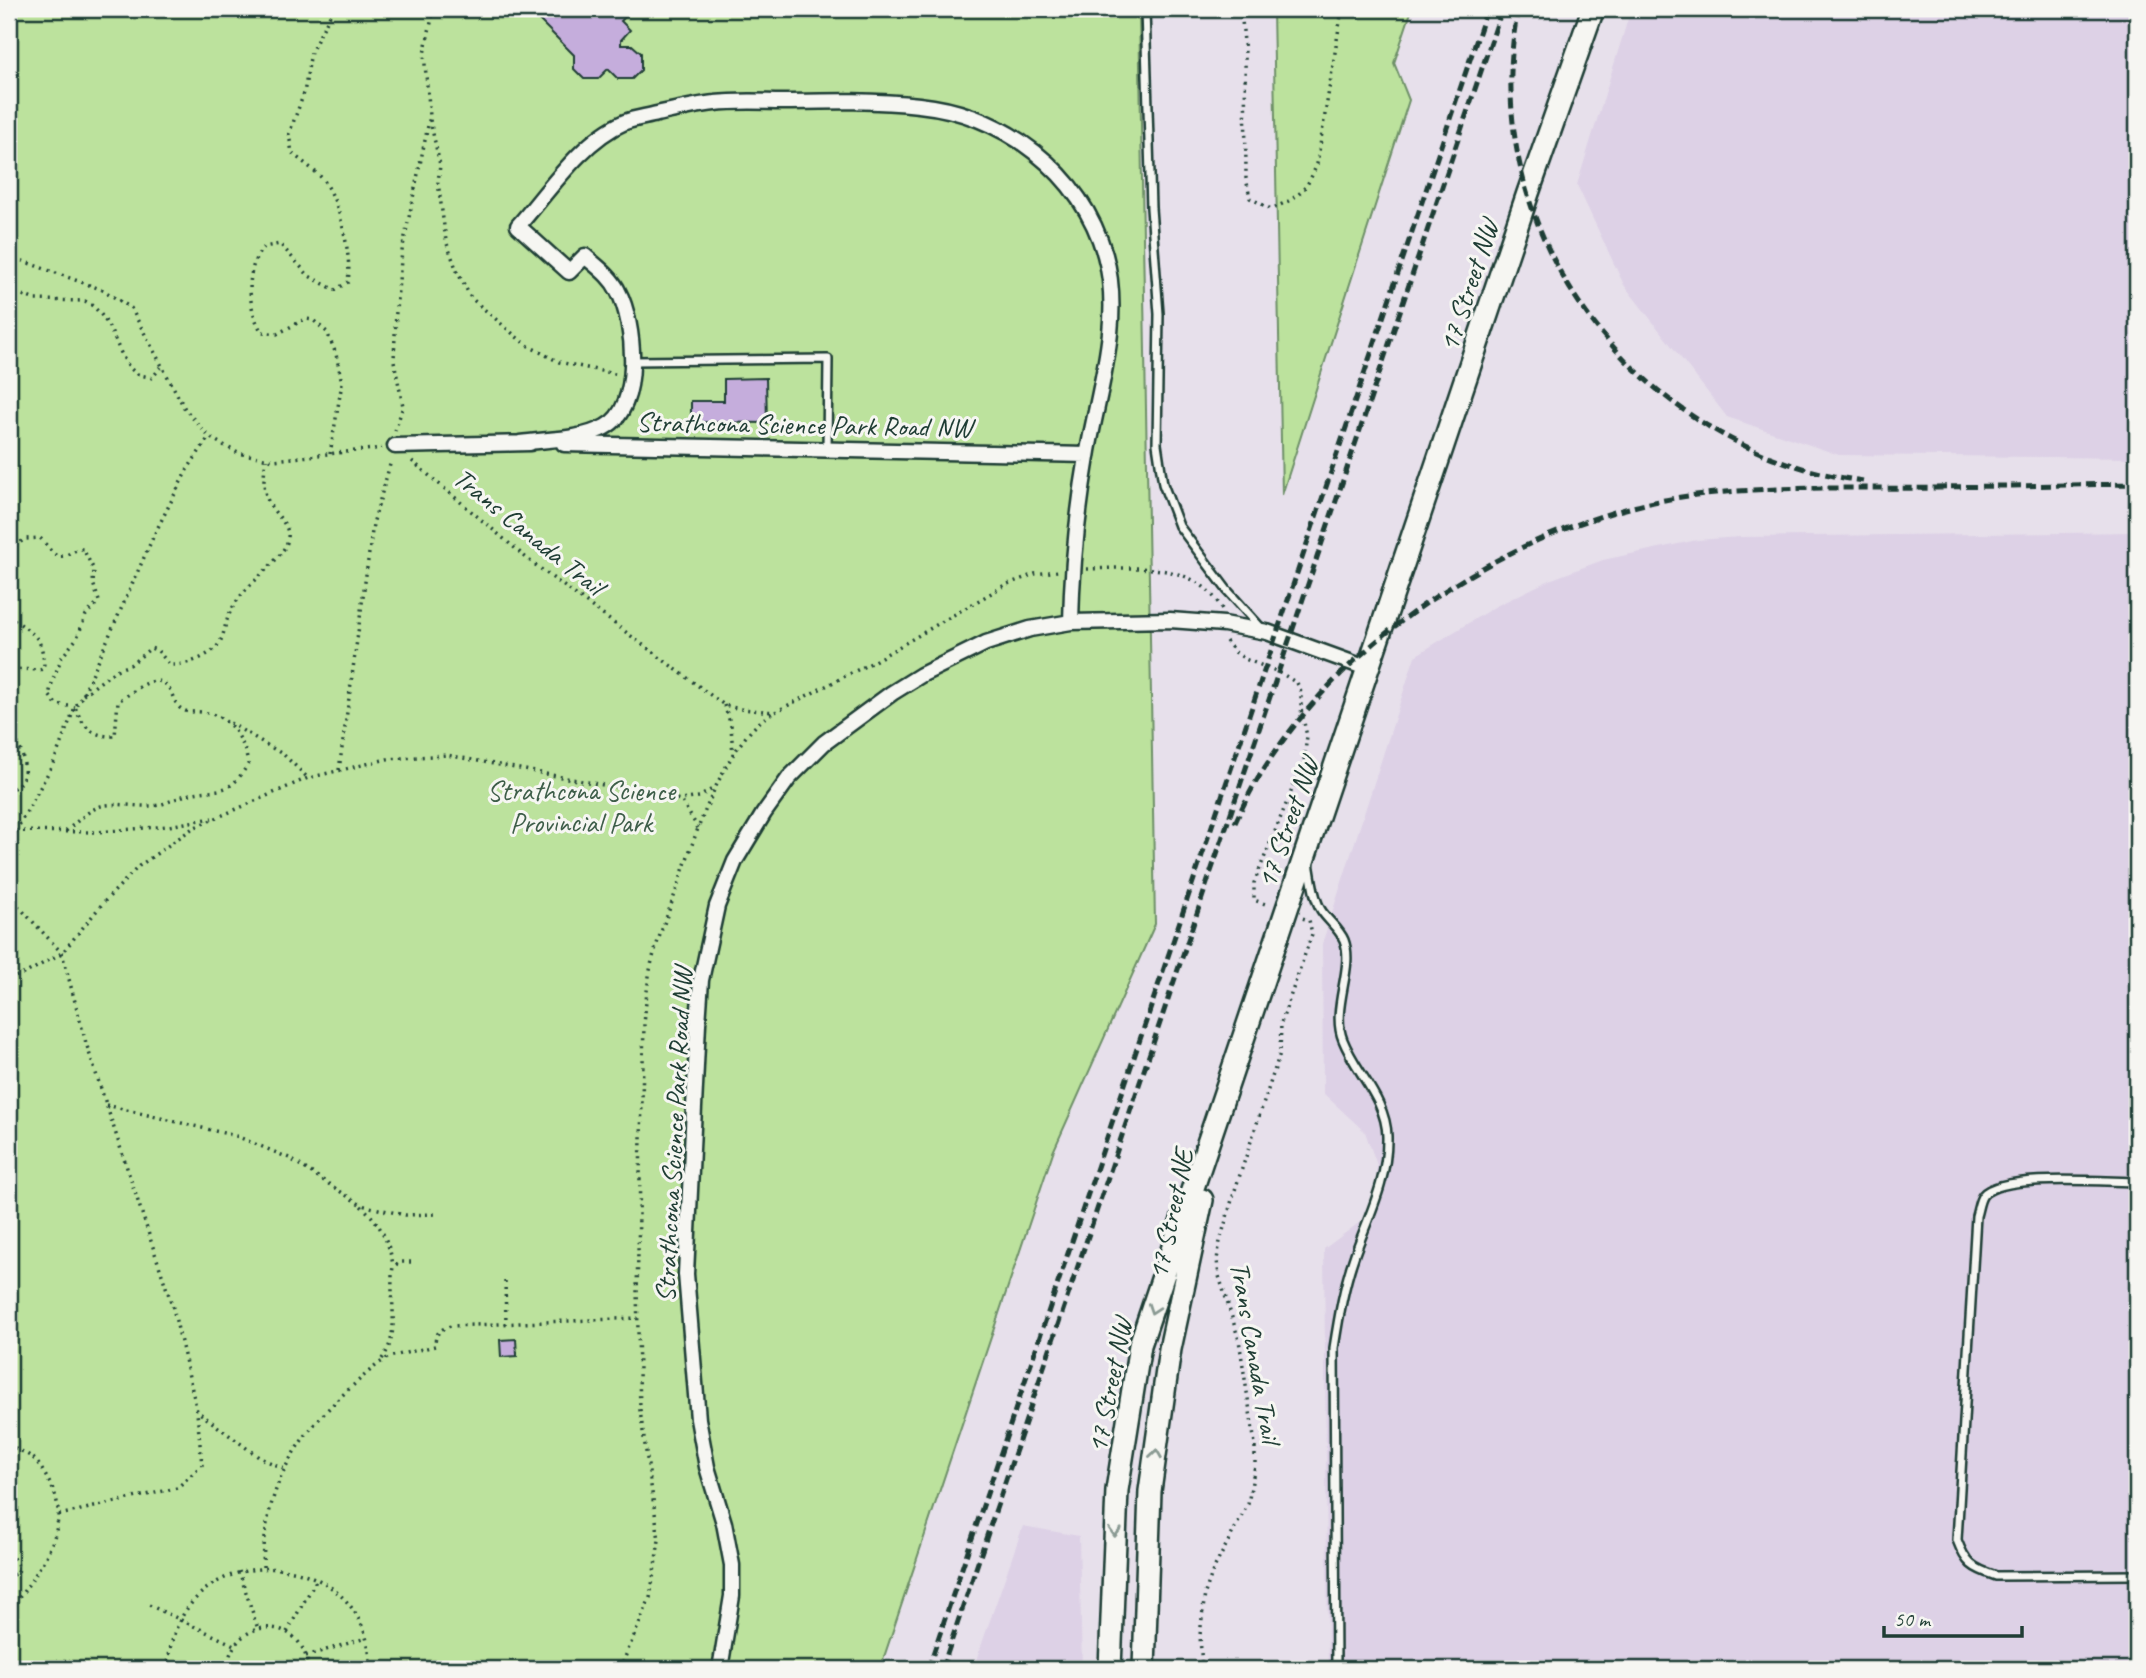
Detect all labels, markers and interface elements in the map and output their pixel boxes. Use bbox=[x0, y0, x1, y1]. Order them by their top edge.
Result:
street label: 17 Street NW bbox=[1431, 212, 1507, 356]
street label: Strathcona Science Park Road NW bbox=[636, 404, 977, 445]
street label: Trans Canada Trail bbox=[446, 460, 615, 606]
street label: 17 Street NW bbox=[1249, 749, 1327, 892]
park label: Strathcona Science Provincial Park bbox=[487, 773, 677, 840]
street label: Strathcona Science Park Road NW bbox=[647, 962, 700, 1303]
street label: 17 Street NE bbox=[1140, 1143, 1202, 1282]
street label: Trans Canada Trail bbox=[1222, 1259, 1290, 1451]
one-way arrow bbox=[1147, 1302, 1161, 1314]
street label: 17 Street NW bbox=[1079, 1312, 1140, 1456]
one-way arrow bbox=[1148, 1448, 1163, 1460]
one-way arrow bbox=[1108, 1527, 1123, 1538]
scale bar bbox=[1884, 1594, 2022, 1638]
text: 50 m bbox=[1894, 1606, 1932, 1632]

